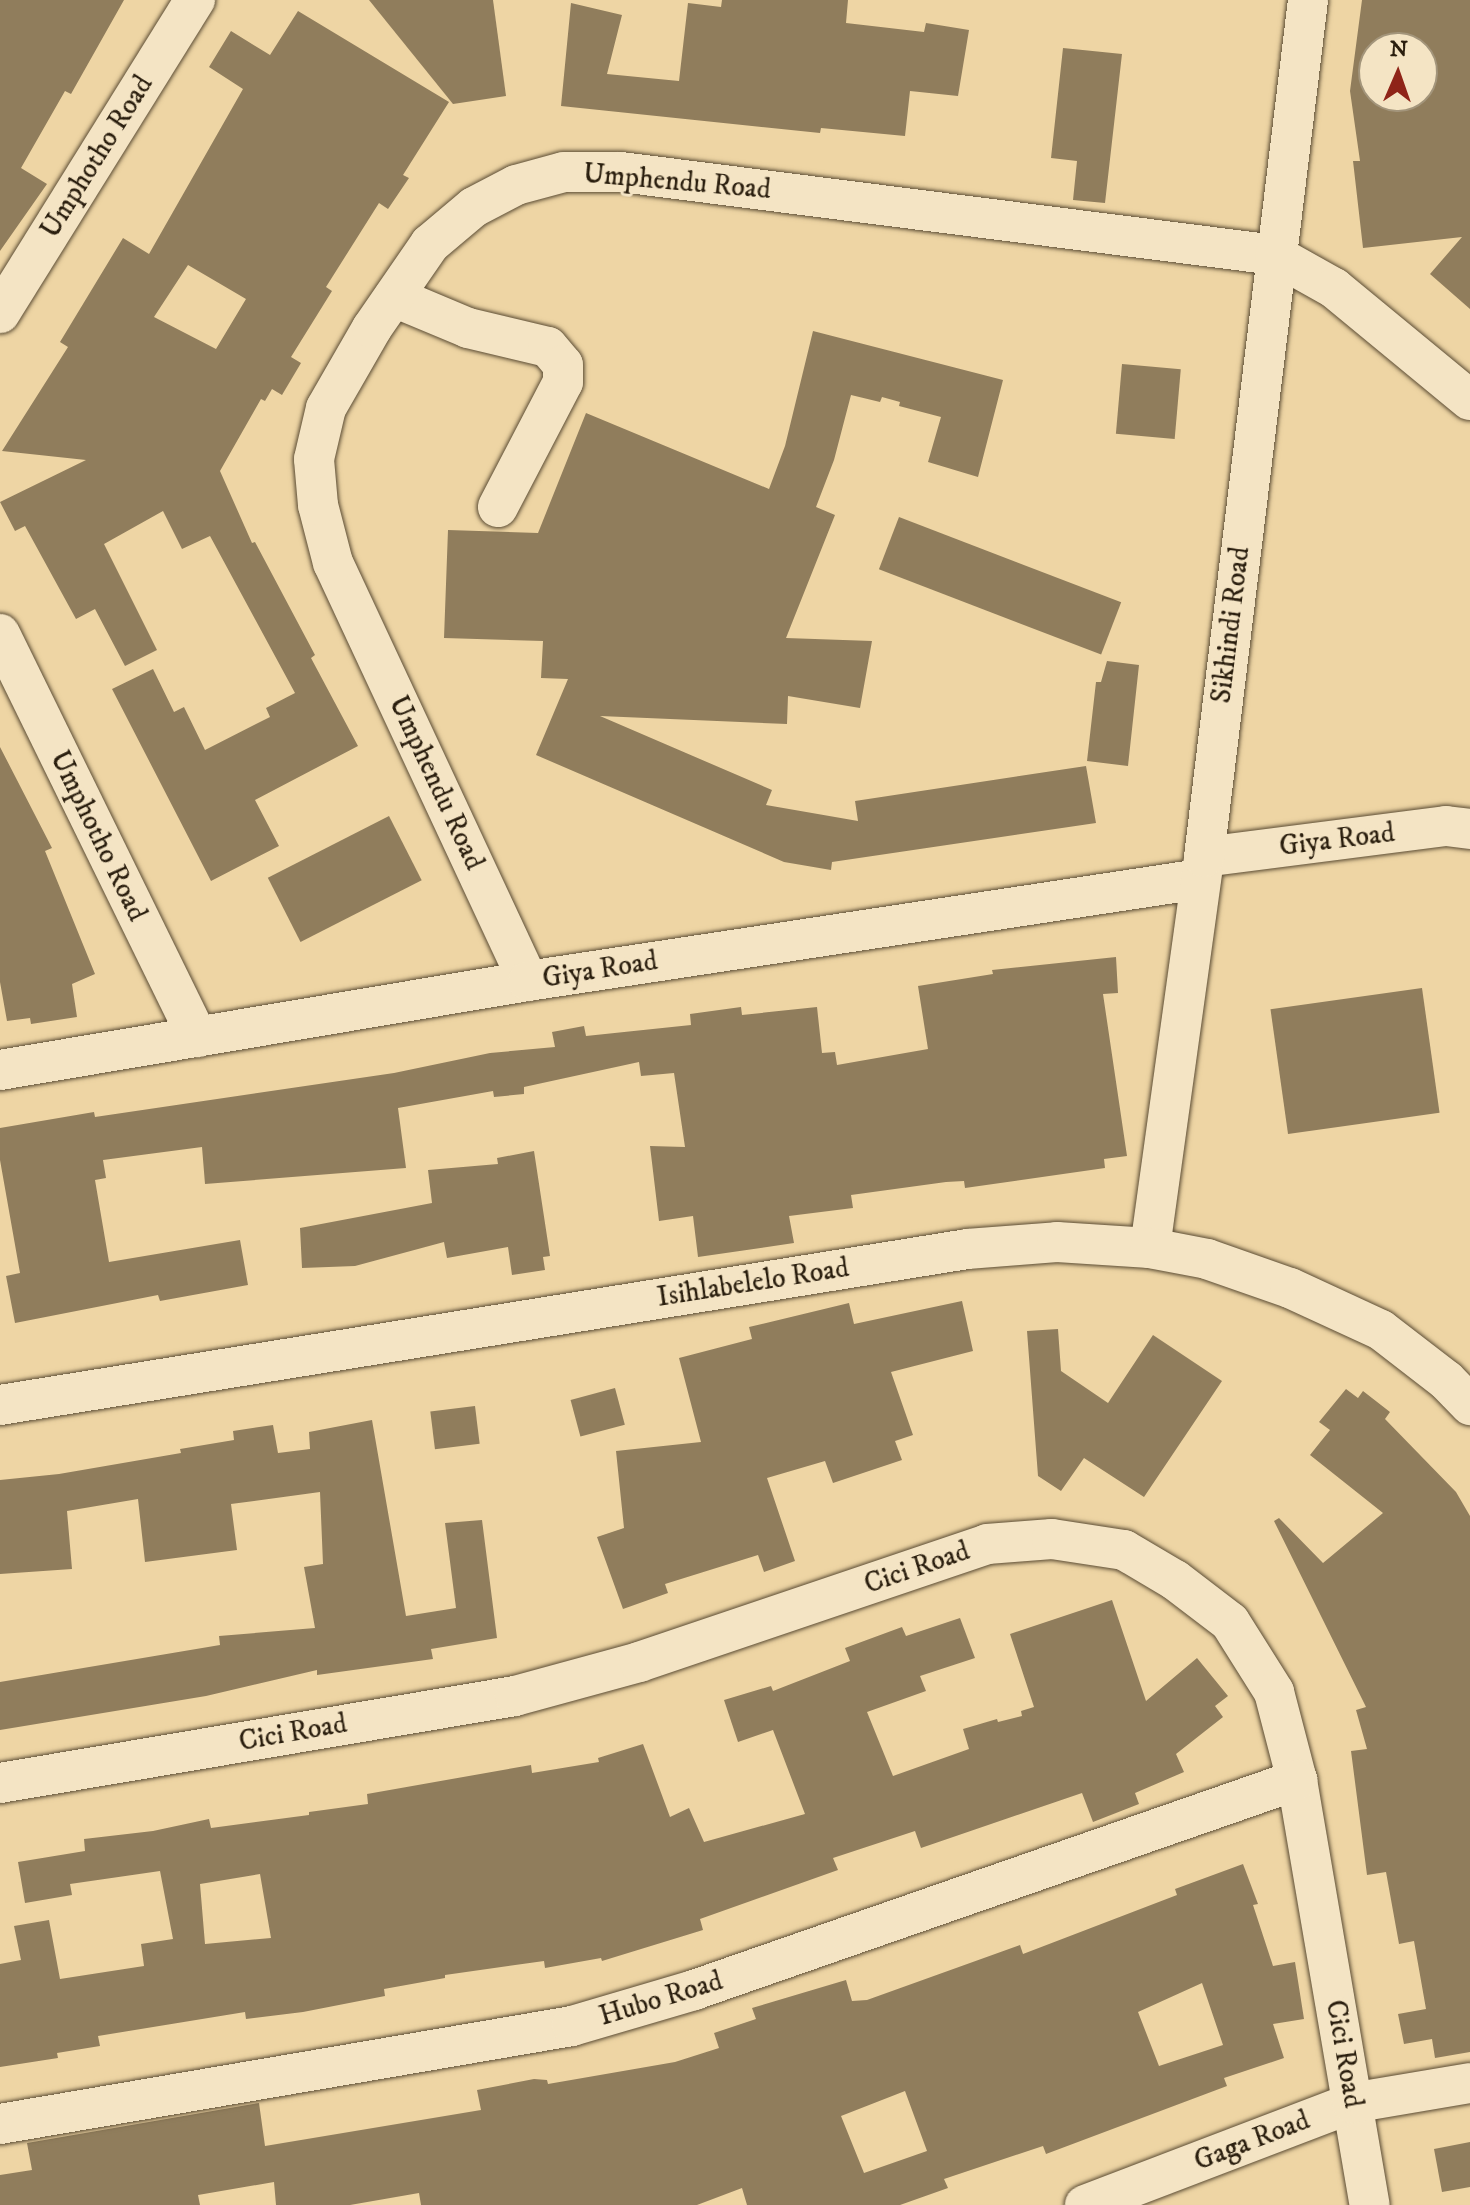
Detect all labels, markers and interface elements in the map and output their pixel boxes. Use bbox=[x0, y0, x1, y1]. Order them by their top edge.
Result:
north arrow bbox=[1358, 32, 1438, 112]
text: N bbox=[1389, 36, 1408, 63]
street label: Umphotho Road bbox=[34, 69, 160, 245]
street label: Umphendu Road bbox=[582, 157, 772, 207]
street label: Sikhindi Road bbox=[1205, 545, 1257, 705]
street label: Umphendu Road bbox=[381, 691, 491, 875]
street label: Umphotho Road bbox=[42, 745, 154, 927]
street label: Giya Road bbox=[1277, 816, 1397, 864]
street label: Giya Road bbox=[540, 944, 660, 996]
street label: Isihlabelelo Road bbox=[655, 1251, 851, 1315]
street label: Cici Road bbox=[860, 1534, 974, 1602]
street label: Cici Road bbox=[236, 1707, 350, 1759]
street label: Hubo Road bbox=[595, 1964, 727, 2034]
street label: Cici Road bbox=[1318, 1997, 1370, 2111]
street label: Gaga Road bbox=[1190, 2104, 1314, 2178]

